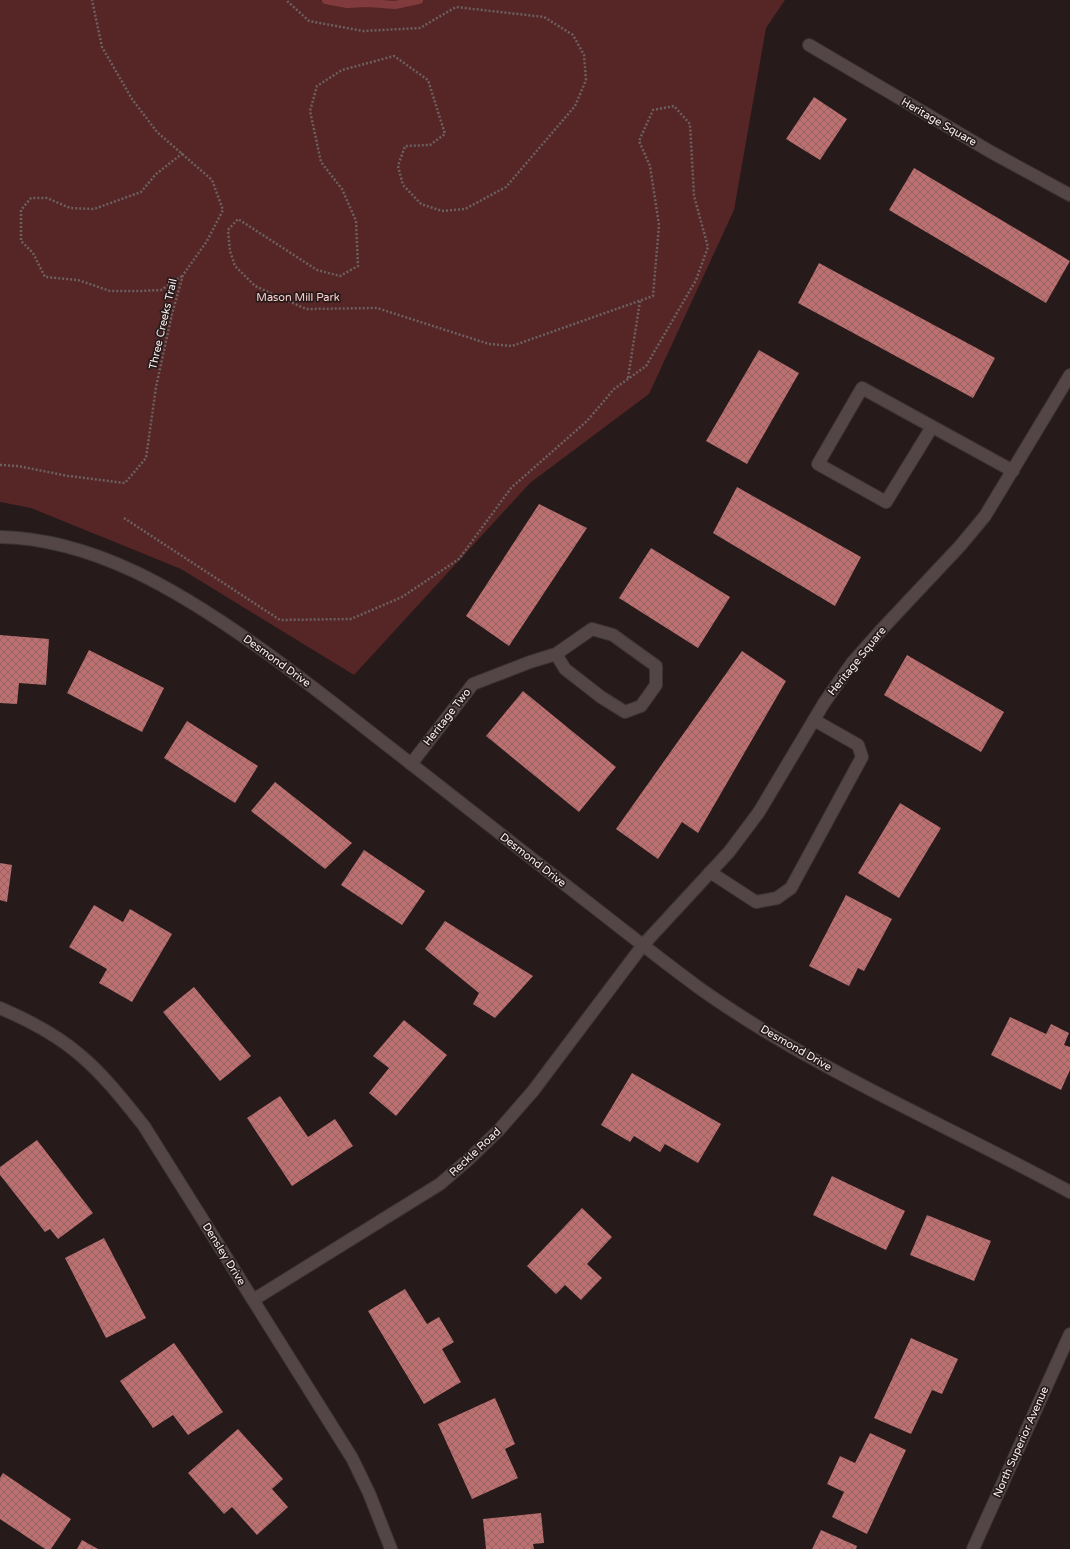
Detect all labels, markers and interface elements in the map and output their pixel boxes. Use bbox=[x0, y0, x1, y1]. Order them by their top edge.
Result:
street label: Heritage Square bbox=[899, 95, 979, 149]
street label: Three Creeks Trail bbox=[146, 277, 180, 371]
park label: Mason Mill Park bbox=[256, 291, 340, 304]
street label: Heritage Square bbox=[825, 624, 889, 698]
street label: Desmond Drive bbox=[241, 632, 313, 690]
street label: Heritage Two bbox=[421, 686, 474, 748]
street label: Desmond Drive bbox=[498, 830, 568, 890]
street label: Desmond Drive bbox=[758, 1022, 834, 1074]
street label: Reckle Road bbox=[447, 1125, 503, 1179]
street label: Densley Drive bbox=[200, 1220, 248, 1288]
street label: North Superior Avenue bbox=[991, 1385, 1051, 1499]

